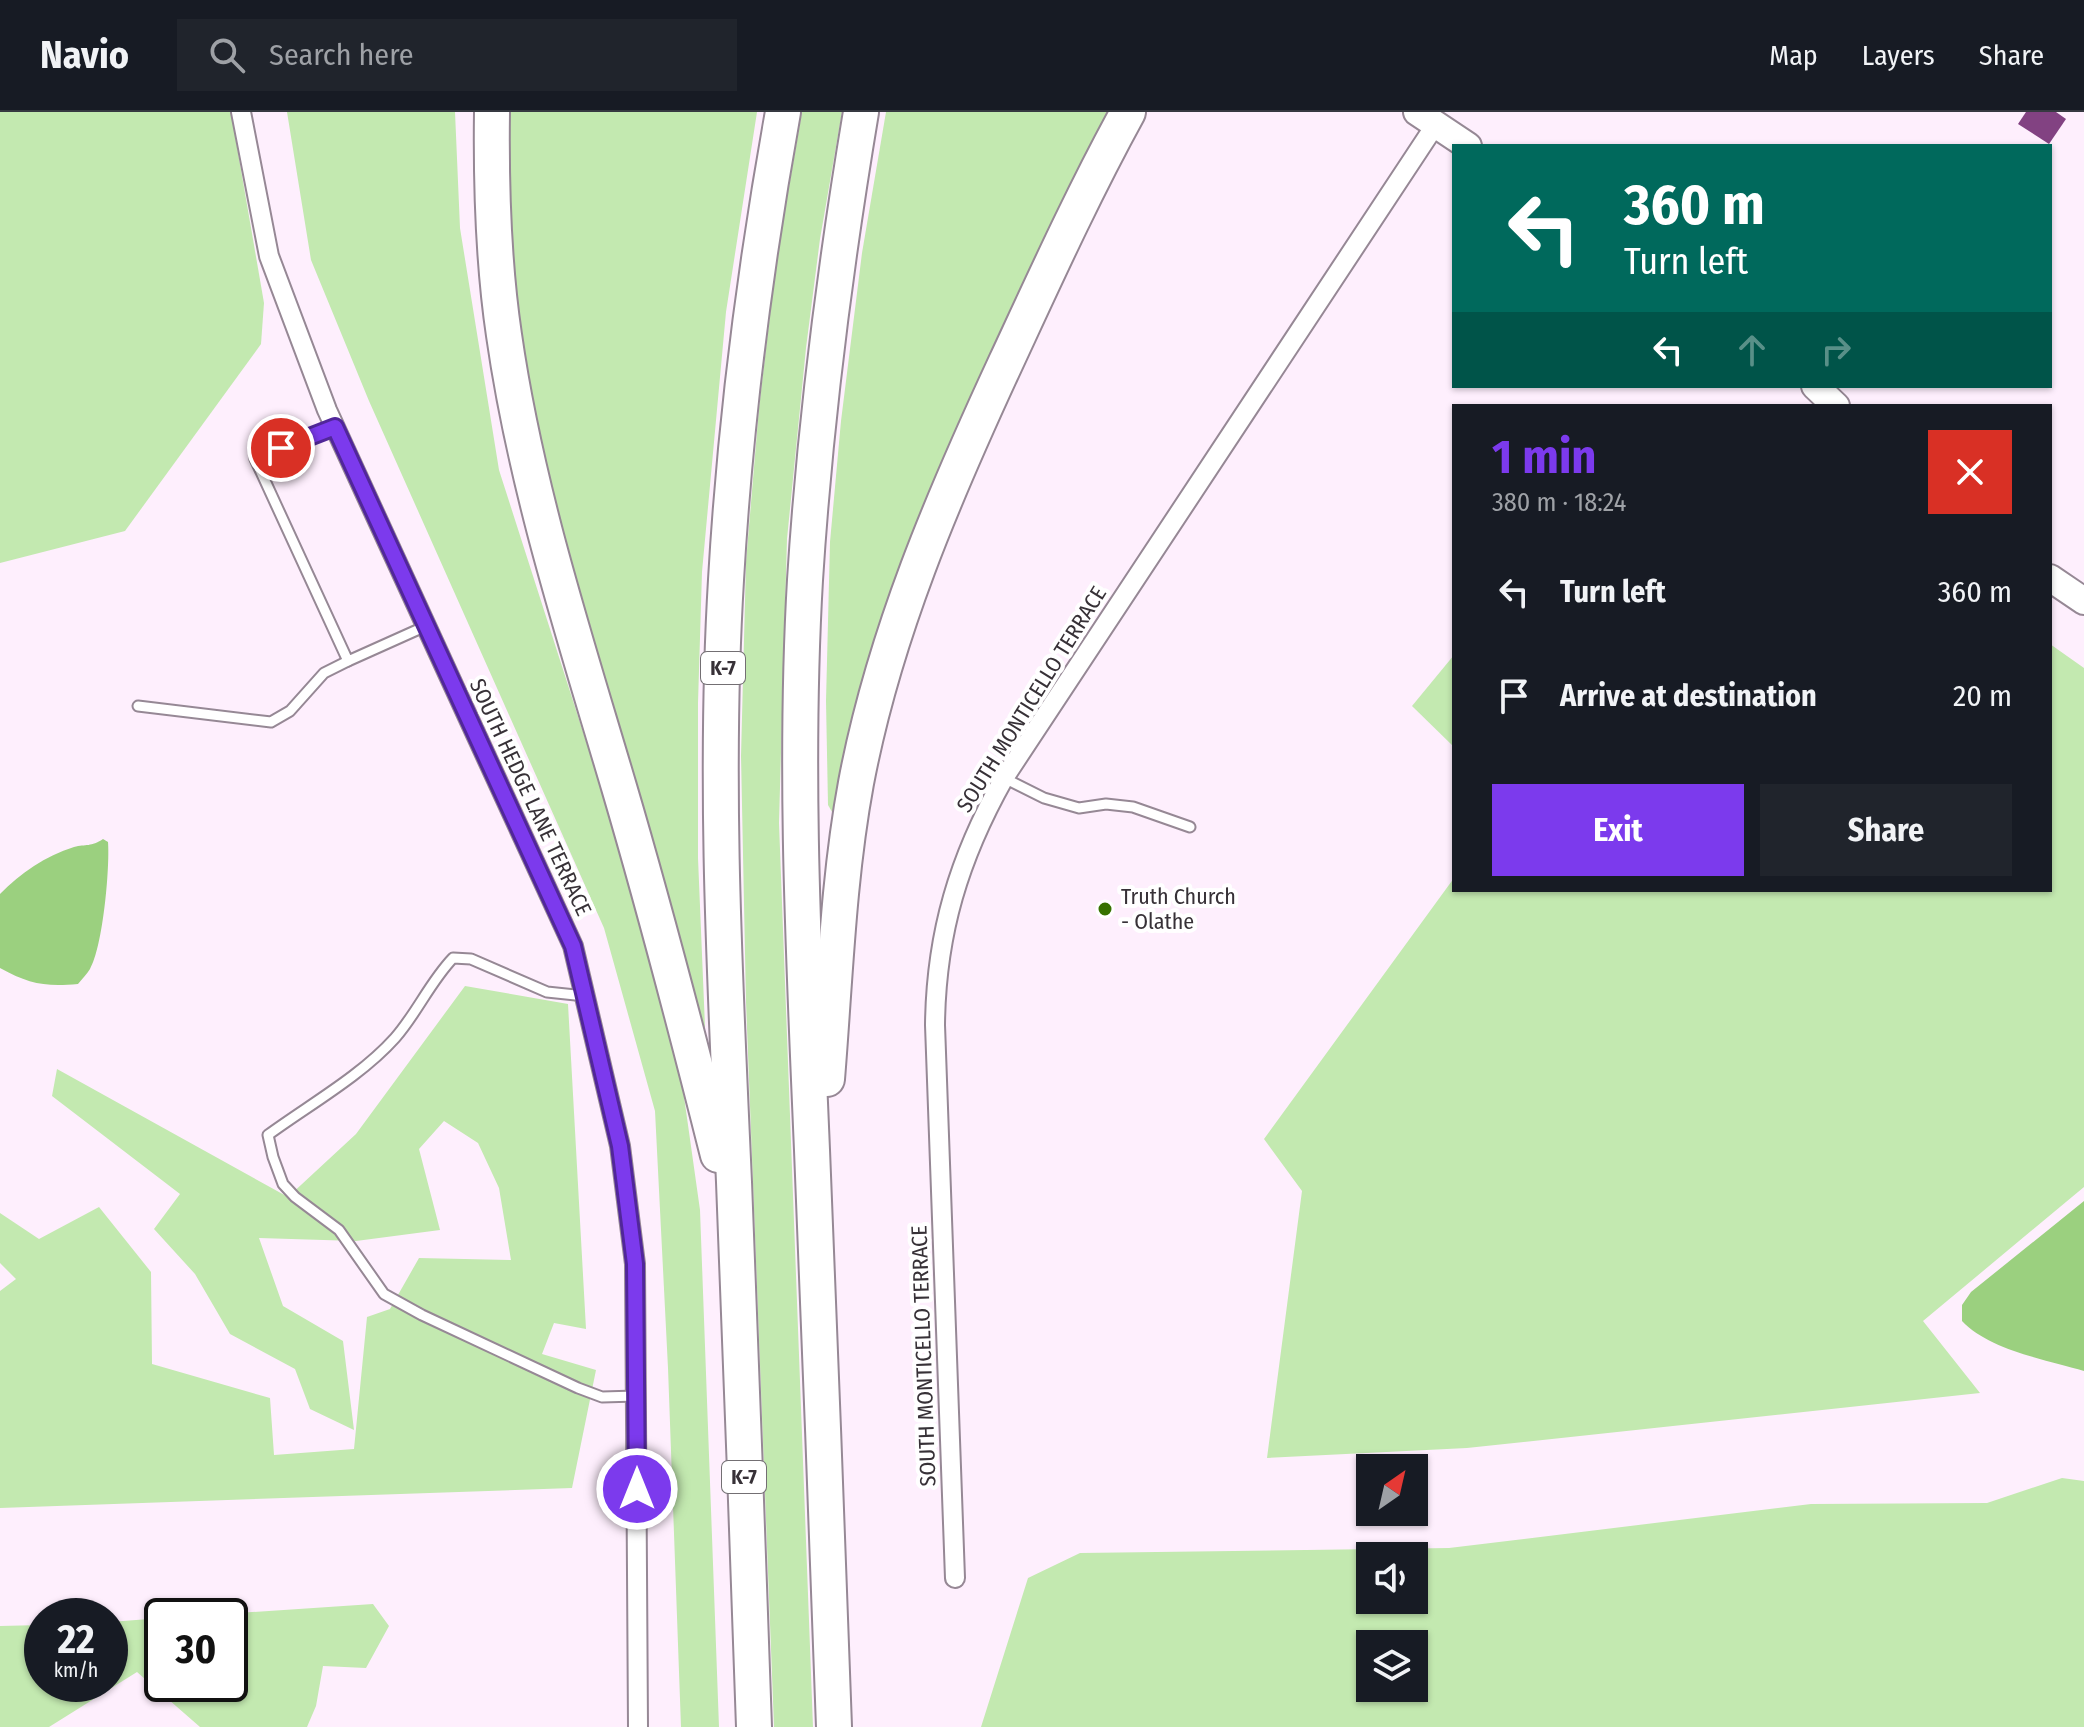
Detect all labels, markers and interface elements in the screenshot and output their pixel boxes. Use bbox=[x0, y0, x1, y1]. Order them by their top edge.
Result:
search box bbox=[177, 19, 737, 91]
text: Navio bbox=[40, 32, 129, 78]
icon: search bbox=[205, 33, 249, 77]
text: Search here bbox=[269, 37, 414, 73]
text: Map bbox=[1769, 39, 1818, 72]
text: Layers bbox=[1862, 39, 1935, 72]
text: Share bbox=[1979, 39, 2044, 72]
text: 360 m bbox=[1624, 172, 1765, 239]
icon: left bbox=[1492, 176, 1596, 280]
text: Turn left bbox=[1624, 240, 1748, 284]
icon: left bbox=[1646, 328, 1690, 372]
icon: ahead bbox=[1730, 328, 1774, 372]
icon: right bbox=[1814, 328, 1858, 372]
pin bbox=[247, 414, 315, 482]
icon: arrive bbox=[259, 426, 303, 470]
text: 1 min bbox=[1492, 428, 1597, 486]
button: close bbox=[1928, 430, 2012, 514]
text: 380 m · 18:24 bbox=[1492, 487, 1626, 518]
icon: left bbox=[1492, 570, 1536, 614]
text: Turn left bbox=[1560, 574, 1666, 610]
text: 360 m bbox=[1938, 574, 2012, 610]
street label: SOUTH MONTICELLO TERRACE bbox=[951, 581, 1112, 817]
road number: K-7 bbox=[701, 652, 745, 684]
street label: SOUTH HEDGE LANE TERRACE bbox=[464, 674, 597, 920]
icon: arrive bbox=[1492, 674, 1536, 718]
text: Arrive at destination bbox=[1560, 678, 1817, 714]
text: 20 m bbox=[1953, 678, 2012, 714]
button: Exit bbox=[1492, 784, 1744, 876]
button: Share bbox=[1760, 784, 2012, 876]
place label: Truth Church - Olathe bbox=[1121, 883, 1236, 935]
marker: Truth Church - Olathe bbox=[1096, 900, 1114, 918]
street label: SOUTH MONTICELLO TERRACE bbox=[905, 1225, 942, 1487]
position arrow bbox=[595, 1447, 679, 1531]
north arrow bbox=[1356, 1454, 1428, 1526]
map controls bbox=[1356, 1454, 1428, 1702]
road number: K-7 bbox=[722, 1461, 766, 1493]
button: sound bbox=[1356, 1542, 1428, 1614]
speed limit sign: 30 bbox=[144, 1598, 248, 1702]
text: 22 bbox=[57, 1616, 95, 1664]
button: layers bbox=[1356, 1630, 1428, 1702]
text: km/h bbox=[54, 1658, 98, 1682]

